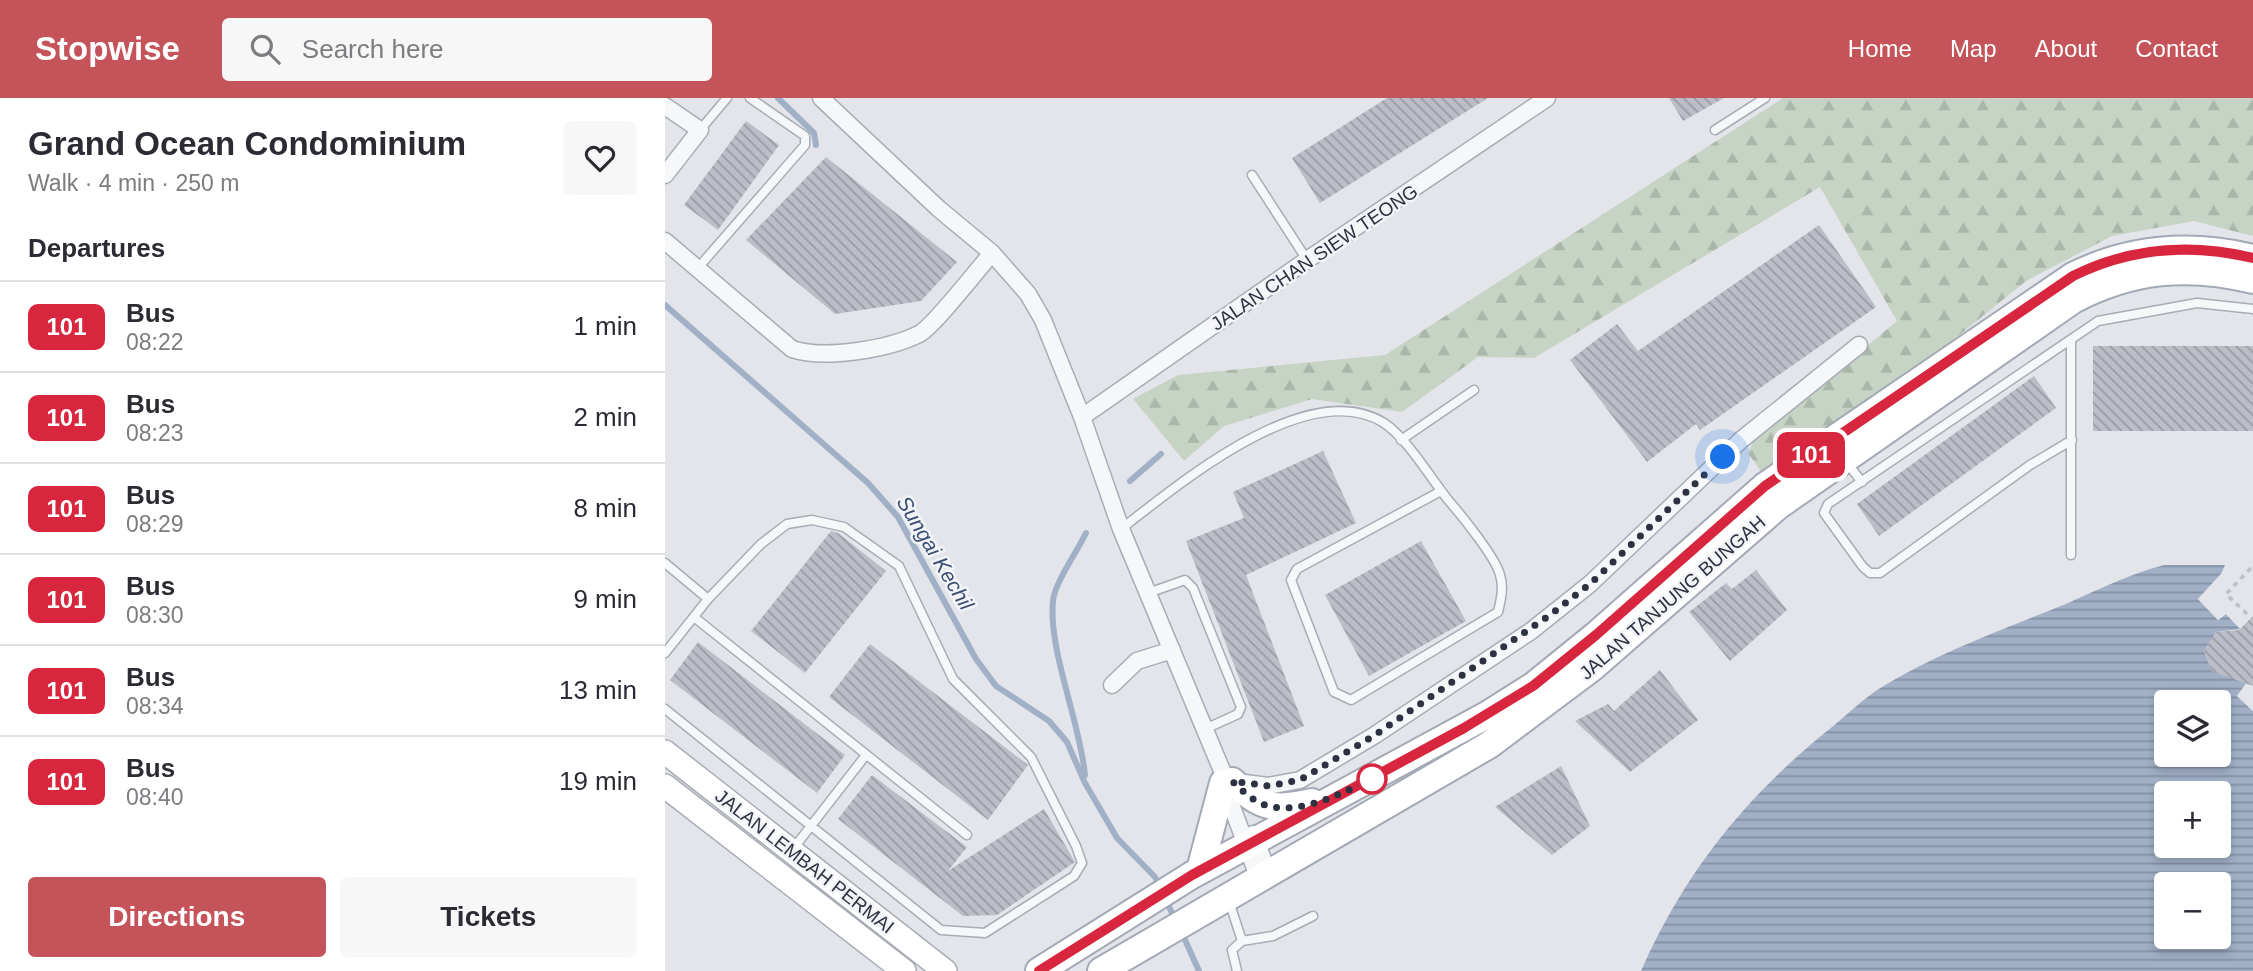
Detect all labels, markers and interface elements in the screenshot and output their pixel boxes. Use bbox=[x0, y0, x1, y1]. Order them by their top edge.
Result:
search box bbox=[222, 18, 712, 81]
text: Stopwise bbox=[35, 30, 180, 67]
icon: search bbox=[246, 30, 284, 68]
text: Search here bbox=[302, 34, 444, 64]
text: Home bbox=[1848, 35, 1912, 62]
text: Map bbox=[1950, 35, 1997, 62]
text: About bbox=[2035, 35, 2097, 62]
text: Contact bbox=[2135, 35, 2218, 62]
button: heart bbox=[563, 121, 637, 195]
text: Grand Ocean Condominium bbox=[28, 125, 466, 162]
text: Walk · 4 min · 250 m bbox=[28, 170, 239, 196]
street label: JALAN CHAN SIEW TEONG bbox=[1207, 180, 1422, 335]
text: Departures bbox=[28, 233, 165, 263]
text: Bus bbox=[126, 298, 175, 328]
text: 1 min bbox=[573, 311, 637, 341]
text: 101 bbox=[46, 313, 87, 340]
text: 08:22 bbox=[126, 329, 184, 355]
text: Bus bbox=[126, 389, 175, 419]
text: 2 min bbox=[573, 402, 637, 432]
text: 101 bbox=[46, 404, 87, 431]
text: 08:23 bbox=[126, 420, 184, 446]
line badge: 101 bbox=[1771, 432, 1851, 478]
your location bbox=[1705, 439, 1740, 474]
text: 101 bbox=[1791, 441, 1831, 468]
text: Bus bbox=[126, 480, 175, 510]
water label: Sungai Kechil bbox=[893, 492, 979, 615]
text: 8 min bbox=[573, 493, 637, 523]
text: 101 bbox=[46, 495, 87, 522]
text: 08:29 bbox=[126, 511, 184, 537]
street label: JALAN TANJUNG BUNGAH bbox=[1575, 511, 1769, 684]
text: Bus bbox=[126, 571, 175, 601]
text: 9 min bbox=[573, 584, 637, 614]
text: 101 bbox=[46, 586, 87, 613]
text: 08:30 bbox=[126, 602, 184, 628]
text: Bus bbox=[126, 662, 175, 692]
text: 13 min bbox=[559, 675, 637, 705]
text: 101 bbox=[46, 677, 87, 704]
map controls bbox=[2154, 690, 2231, 949]
button: layers bbox=[2154, 690, 2231, 767]
text: 08:34 bbox=[126, 693, 184, 719]
text: Bus bbox=[126, 753, 175, 783]
unlabelled marker bbox=[1357, 764, 1387, 794]
text: 19 min bbox=[559, 766, 637, 796]
text: 101 bbox=[46, 768, 87, 795]
button: + bbox=[2154, 781, 2231, 858]
text: 08:40 bbox=[126, 784, 184, 810]
street label: JALAN LEMBAH PERMAI bbox=[711, 785, 898, 938]
button: − bbox=[2154, 872, 2231, 949]
button: Directions bbox=[28, 877, 326, 957]
button: Tickets bbox=[340, 877, 637, 957]

